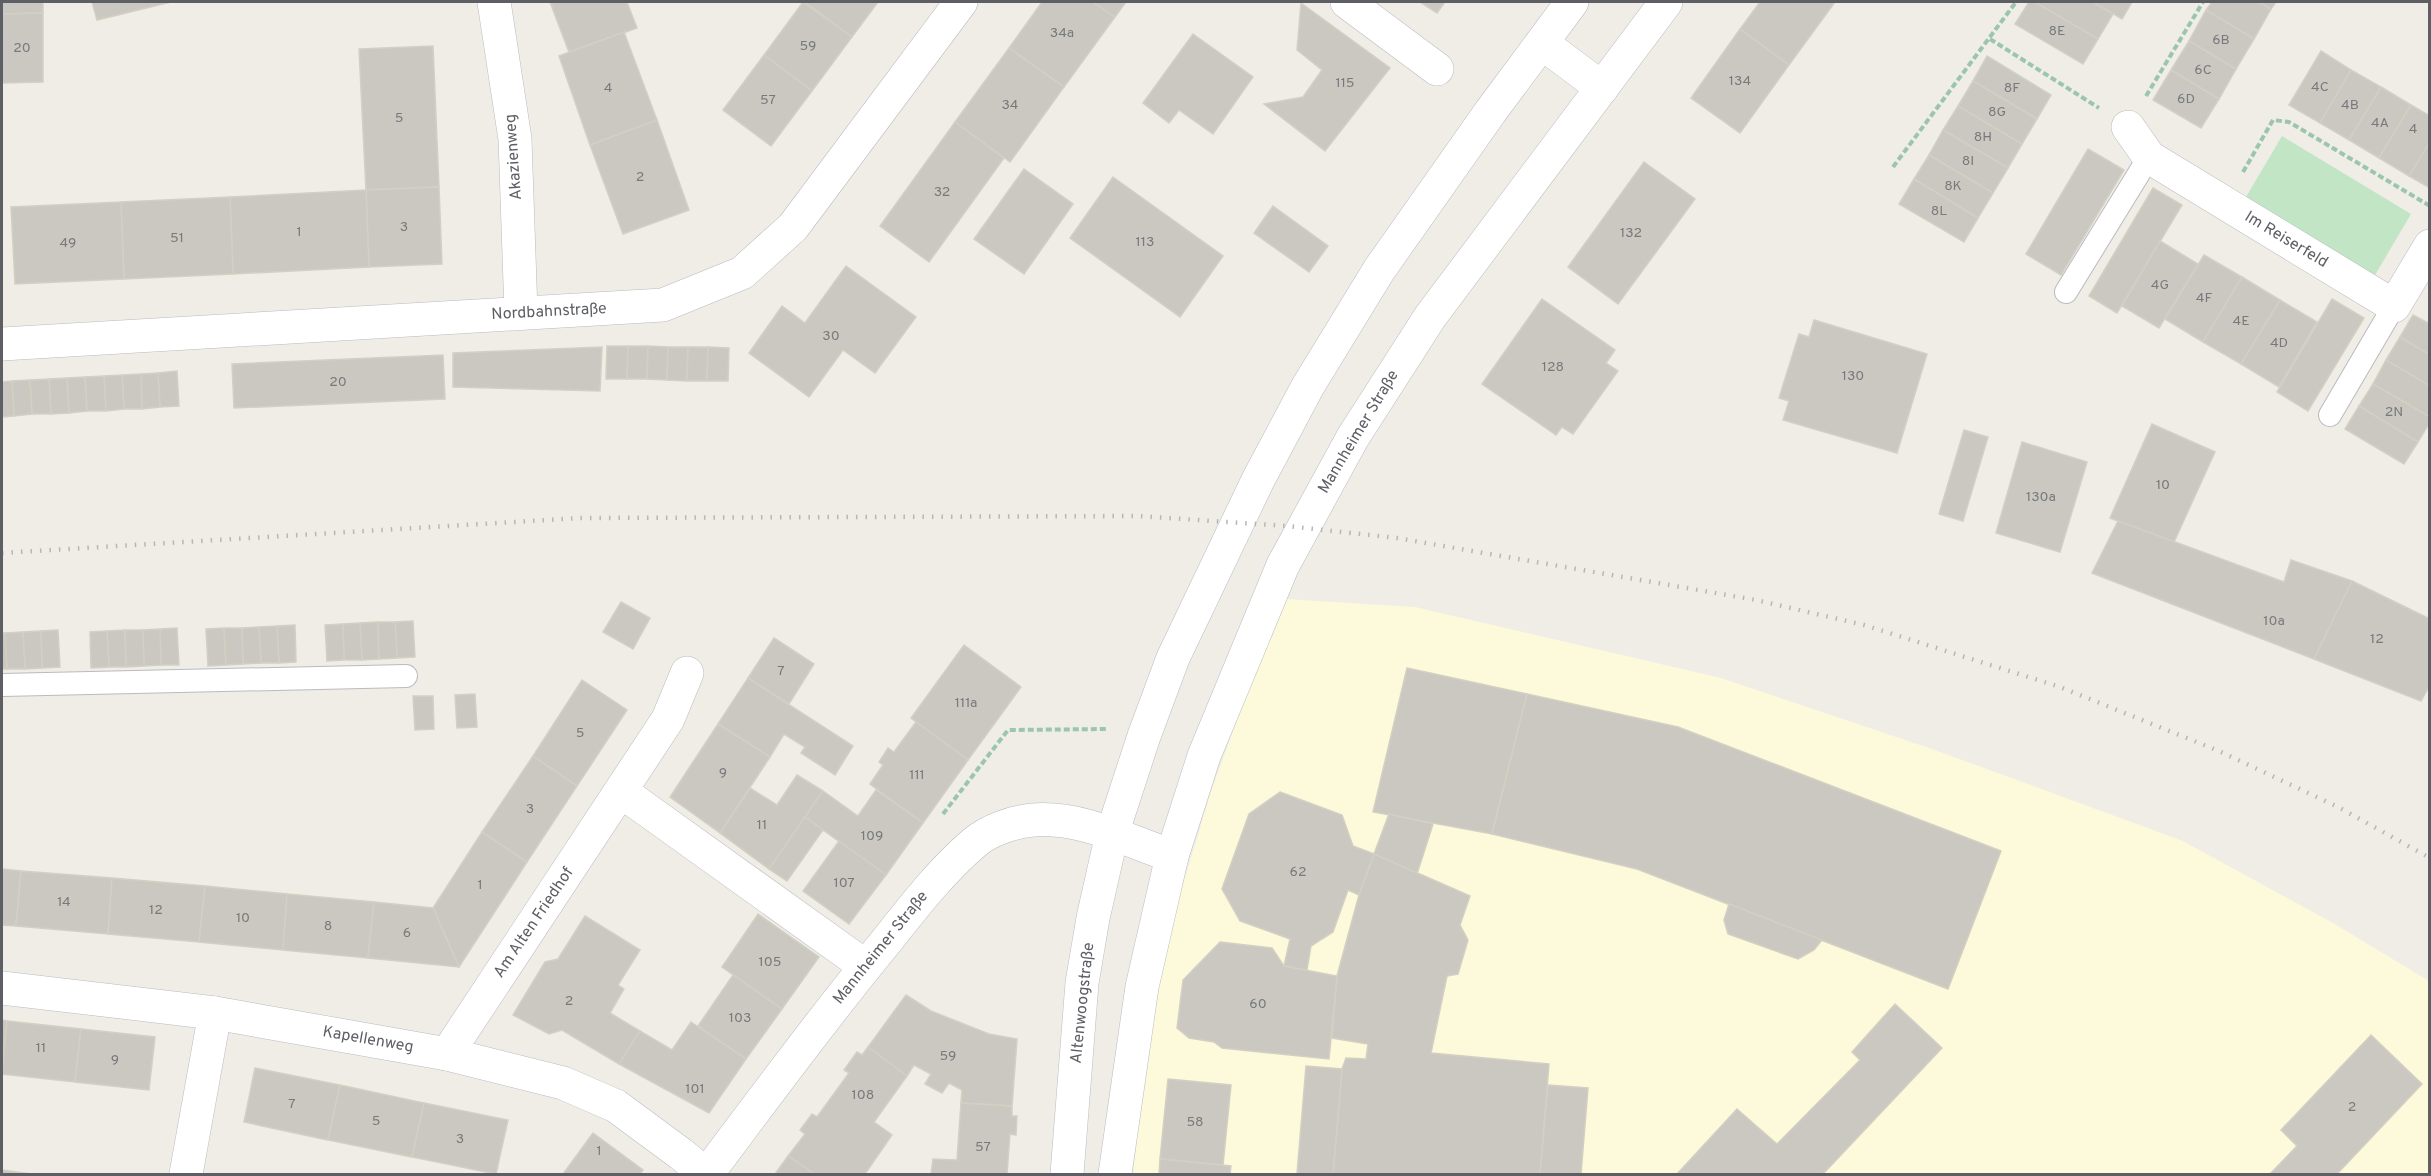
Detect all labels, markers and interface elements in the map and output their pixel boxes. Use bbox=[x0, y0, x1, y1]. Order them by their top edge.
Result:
house number: 8E bbox=[2049, 23, 2065, 40]
house number: 34a bbox=[1050, 25, 1074, 42]
house number: 6B bbox=[2212, 32, 2230, 49]
house number: 59 bbox=[800, 38, 816, 55]
house number: 20 bbox=[13, 40, 31, 57]
house number: 6C bbox=[2194, 62, 2212, 79]
house number: 134 bbox=[1729, 73, 1751, 90]
house number: 115 bbox=[1335, 75, 1355, 92]
house number: 4C bbox=[2311, 79, 2329, 96]
house number: 4 bbox=[604, 80, 612, 97]
house number: 8F bbox=[2004, 80, 2020, 97]
house number: 6D bbox=[2177, 91, 2195, 108]
house number: 57 bbox=[760, 92, 776, 109]
house number: 34 bbox=[1001, 97, 1019, 114]
house number: 4B bbox=[2341, 97, 2359, 114]
house number: 8G bbox=[1988, 104, 2006, 121]
house number: 5 bbox=[395, 110, 403, 127]
street label: Akazienweg bbox=[501, 113, 527, 201]
house number: 4A bbox=[2371, 115, 2389, 132]
house number: 4 bbox=[2409, 121, 2417, 138]
house number: 8H bbox=[1974, 129, 1992, 146]
house number: 8I bbox=[1962, 153, 1974, 170]
house number: 2 bbox=[636, 169, 644, 186]
house number: 8K bbox=[1944, 178, 1962, 195]
house number: 32 bbox=[934, 184, 950, 201]
house number: 8L bbox=[1931, 203, 1947, 220]
street label: Im Reiserfeld bbox=[2241, 207, 2331, 273]
house number: 3 bbox=[400, 219, 408, 236]
house number: 1 bbox=[296, 224, 302, 241]
house number: 132 bbox=[1620, 225, 1642, 242]
house number: 51 bbox=[170, 230, 184, 247]
house number: 113 bbox=[1136, 234, 1154, 251]
house number: 49 bbox=[60, 235, 76, 252]
house number: 4G bbox=[2151, 277, 2169, 294]
house number: 4F bbox=[2196, 290, 2212, 307]
street label: Nordbahnstraße bbox=[491, 299, 607, 325]
house number: 4E bbox=[2232, 313, 2250, 330]
house number: 30 bbox=[822, 328, 840, 345]
house number: 4D bbox=[2270, 335, 2288, 352]
house number: 128 bbox=[1542, 359, 1564, 376]
street label: Mannheimer Straße bbox=[1314, 367, 1404, 497]
house number: 130 bbox=[1842, 368, 1864, 385]
house number: 20 bbox=[329, 374, 347, 391]
house number: 2N bbox=[2385, 404, 2403, 421]
house number: 10 bbox=[2156, 477, 2170, 494]
house number: 130a bbox=[2026, 489, 2056, 506]
house number: 10a bbox=[2263, 613, 2285, 630]
house number: 12 bbox=[2370, 631, 2384, 648]
house number: 7 bbox=[777, 663, 785, 680]
house number: 111a bbox=[955, 695, 977, 712]
house number: 5 bbox=[576, 725, 584, 742]
house number: 9 bbox=[719, 765, 727, 782]
house number: 111 bbox=[909, 767, 925, 784]
house number: 3 bbox=[526, 801, 534, 818]
house number: 11 bbox=[757, 817, 767, 834]
house number: 109 bbox=[861, 828, 883, 845]
street label: Am Alten Friedhof bbox=[490, 863, 579, 982]
house number: 62 bbox=[1290, 864, 1306, 881]
house number: 107 bbox=[833, 875, 855, 892]
house number: 1 bbox=[477, 877, 483, 894]
street label: Mannheimer Straße bbox=[829, 887, 933, 1009]
house number: 14 bbox=[57, 894, 71, 911]
house number: 12 bbox=[149, 902, 163, 919]
house number: 10 bbox=[236, 910, 250, 927]
house number: 8 bbox=[324, 918, 332, 935]
house number: 6 bbox=[403, 925, 411, 942]
street label: Altenwoogstraße bbox=[1067, 941, 1099, 1065]
house number: 105 bbox=[759, 954, 781, 971]
house number: 2 bbox=[565, 993, 573, 1010]
house number: 60 bbox=[1249, 996, 1267, 1013]
house number: 103 bbox=[729, 1010, 751, 1027]
street label: Kapellenweg bbox=[321, 1022, 415, 1058]
house number: 11 bbox=[36, 1040, 46, 1057]
house number: 59 bbox=[940, 1048, 956, 1065]
house number: 9 bbox=[111, 1052, 119, 1069]
house number: 101 bbox=[685, 1081, 705, 1098]
house number: 108 bbox=[852, 1087, 874, 1104]
house number: 7 bbox=[288, 1096, 296, 1113]
house number: 2 bbox=[2348, 1099, 2356, 1116]
house number: 5 bbox=[372, 1113, 380, 1130]
house number: 58 bbox=[1186, 1114, 1204, 1131]
house number: 3 bbox=[456, 1131, 464, 1148]
house number: 57 bbox=[975, 1139, 991, 1156]
house number: 1 bbox=[596, 1143, 602, 1160]

